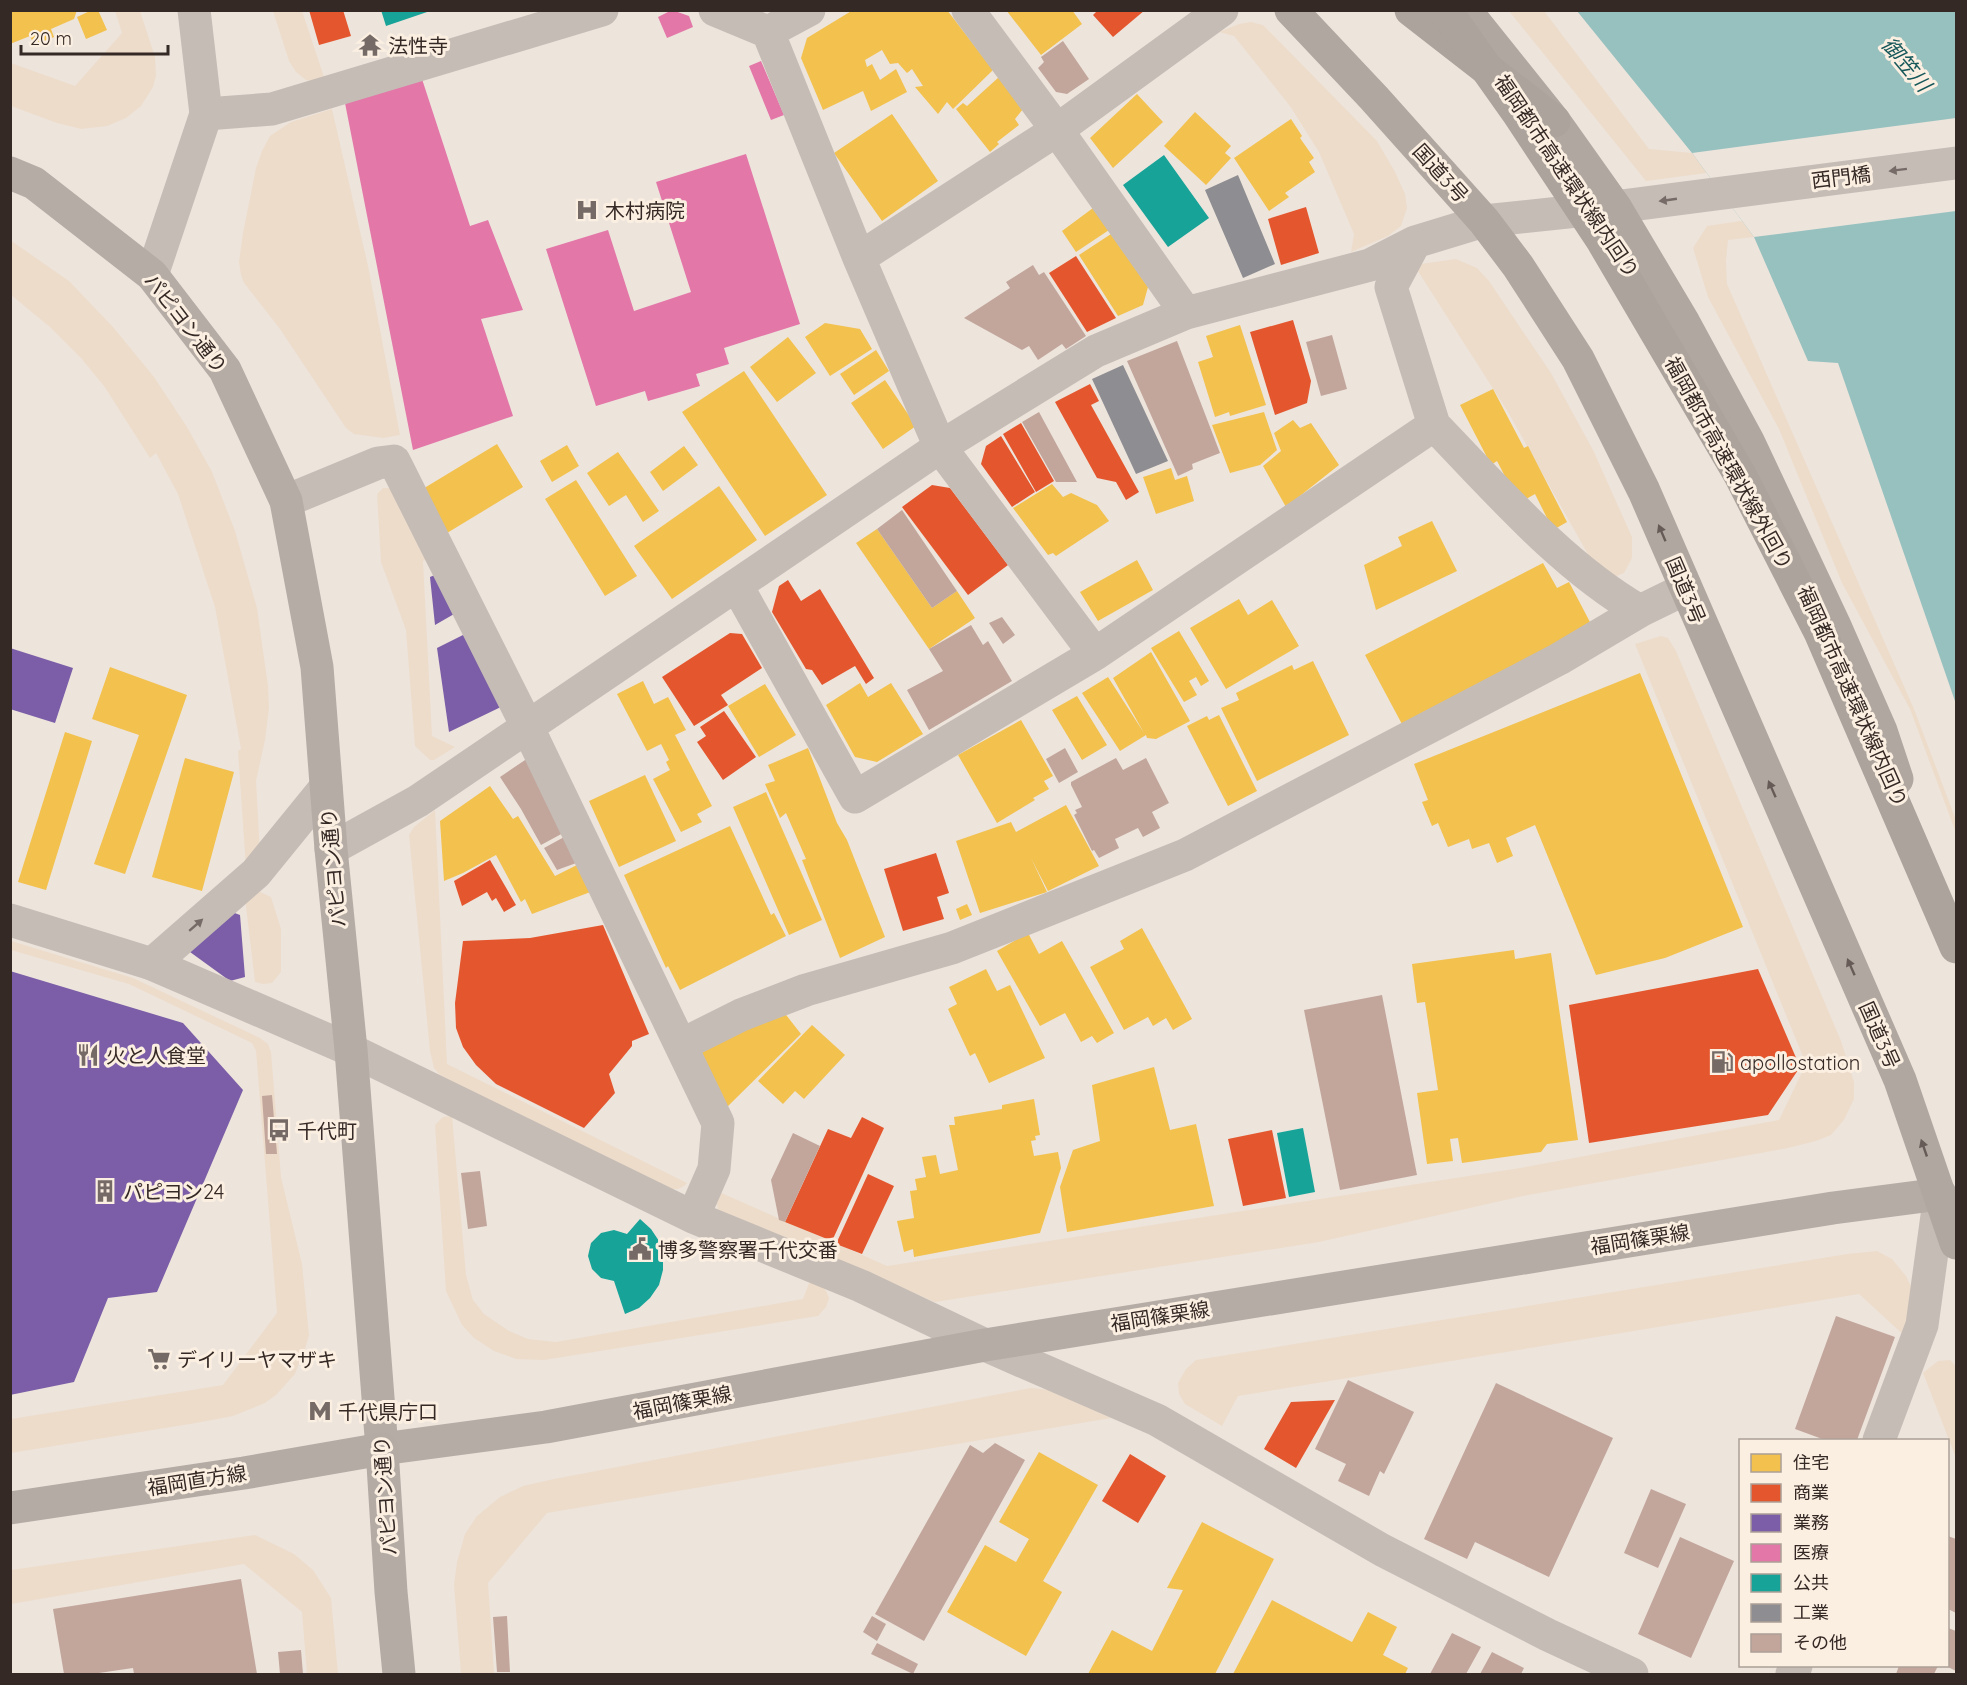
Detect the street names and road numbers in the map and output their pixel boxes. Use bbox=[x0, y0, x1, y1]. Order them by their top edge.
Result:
street label: 福岡都市高速環状線内回り bbox=[1490, 70, 1644, 282]
street label: 国道3号 bbox=[1408, 138, 1474, 208]
street label: 西門橋 bbox=[1810, 161, 1872, 193]
street label: パピヨン通り bbox=[139, 268, 233, 378]
street label: 福岡都市高速環状線外回り bbox=[1660, 352, 1798, 574]
street label: 国道3号 bbox=[1661, 553, 1711, 627]
street label: 福岡都市高速環状線内回り bbox=[1793, 581, 1913, 811]
street label: パピヨン通り bbox=[315, 807, 351, 929]
street label: 国道3号 bbox=[1854, 998, 1906, 1072]
street label: 福岡篠栗線 bbox=[1589, 1219, 1691, 1259]
street label: 福岡篠栗線 bbox=[1109, 1296, 1211, 1336]
street label: 福岡篠栗線 bbox=[631, 1380, 733, 1424]
street label: パピヨン通り bbox=[368, 1435, 402, 1557]
street label: 福岡直方線 bbox=[146, 1460, 248, 1500]

